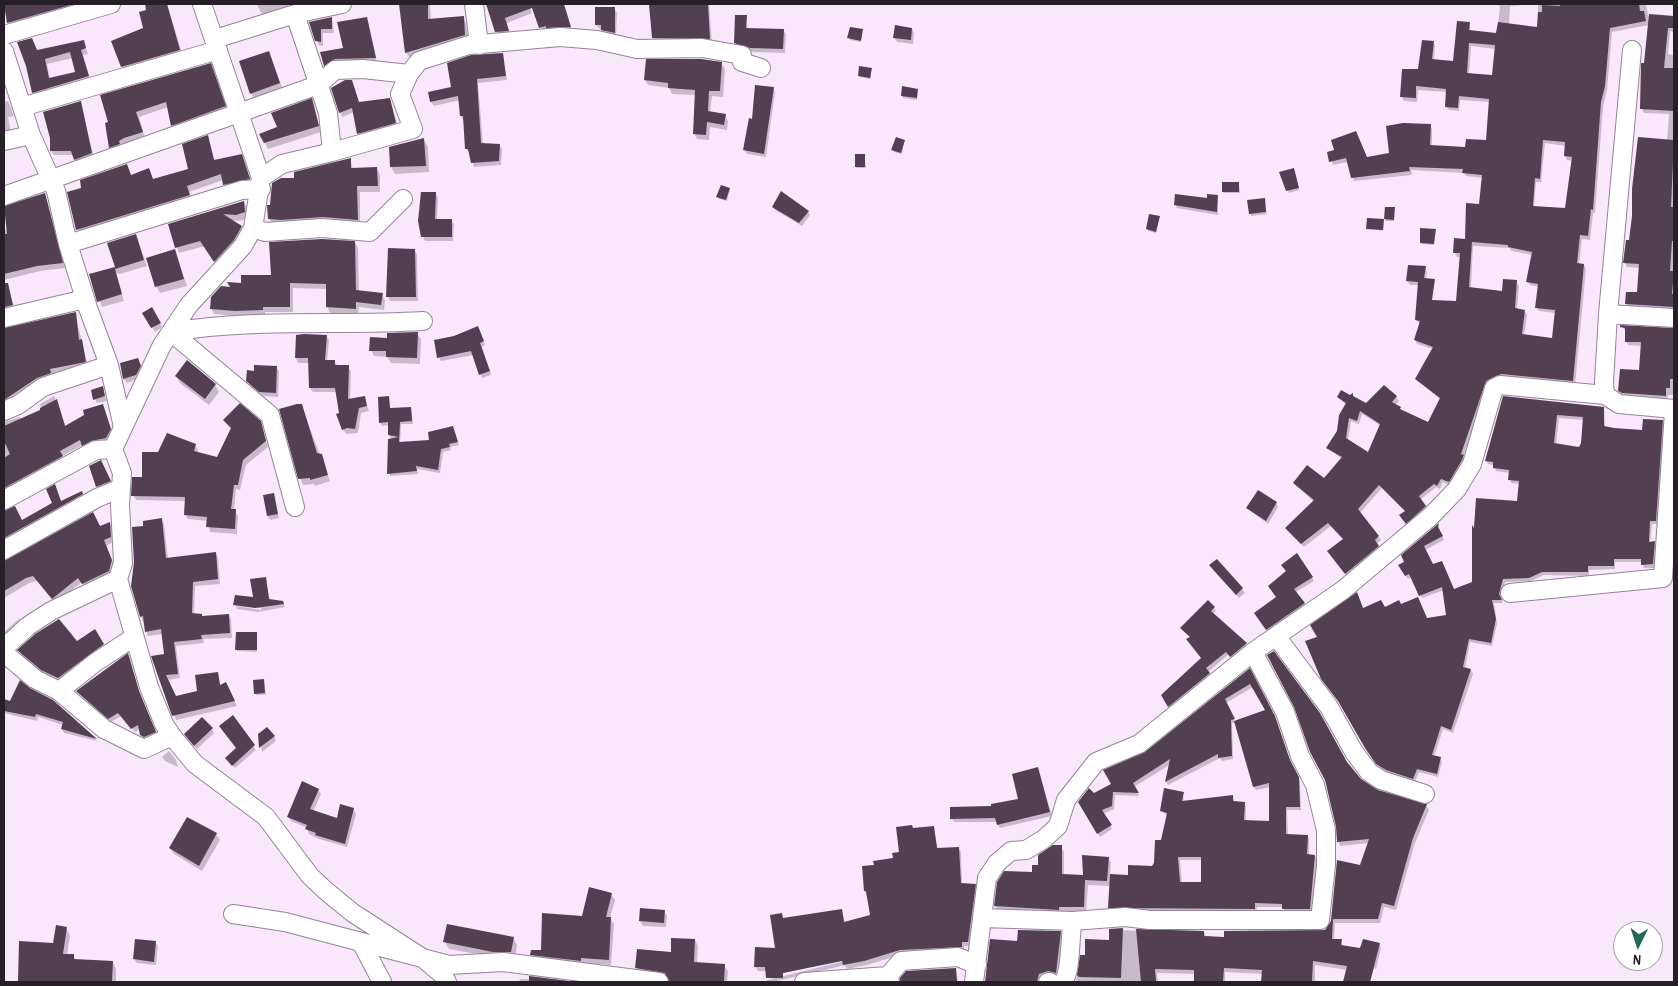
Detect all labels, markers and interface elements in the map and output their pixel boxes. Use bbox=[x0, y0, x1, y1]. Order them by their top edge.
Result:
north arrow bbox=[1613, 921, 1663, 971]
text: N bbox=[1632, 951, 1642, 969]

